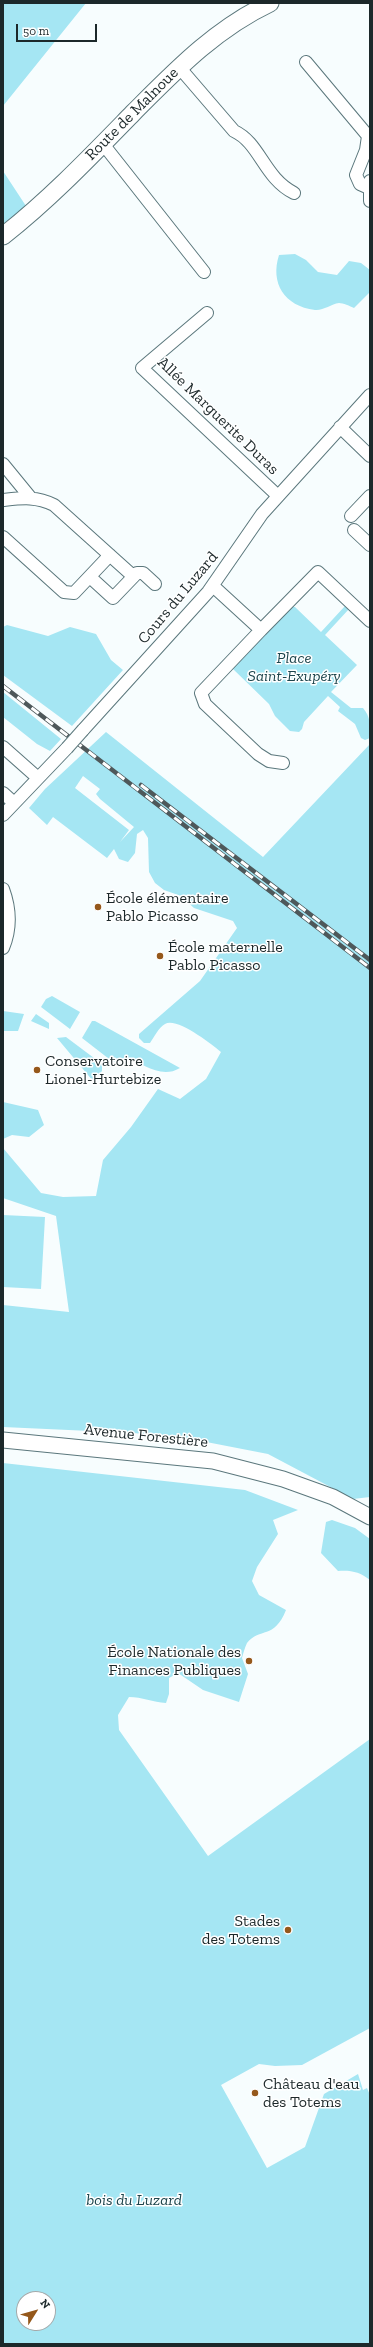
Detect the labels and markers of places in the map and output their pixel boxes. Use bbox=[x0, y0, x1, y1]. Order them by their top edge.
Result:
place label: École élémentaire Pablo Picasso bbox=[106, 888, 229, 926]
marker: École élémentaire Pablo Picasso bbox=[93, 902, 103, 912]
place label: École maternelle Pablo Picasso bbox=[168, 937, 283, 975]
marker: École maternelle Pablo Picasso bbox=[155, 951, 165, 961]
place label: Conservatoire Lionel-Hurtebize bbox=[45, 1051, 161, 1089]
marker: Conservatoire Lionel-Hurtebize bbox=[32, 1065, 42, 1075]
place label: École Nationale des Finances Publiques bbox=[107, 1642, 241, 1680]
marker: École Nationale des Finances Publiques bbox=[244, 1656, 254, 1666]
place label: Stades des Totems bbox=[202, 1911, 280, 1949]
marker: Stades des Totems bbox=[283, 1925, 293, 1935]
place label: Château d'eau des Totems bbox=[263, 2074, 360, 2112]
marker: Château d'eau des Totems bbox=[250, 2088, 260, 2098]

